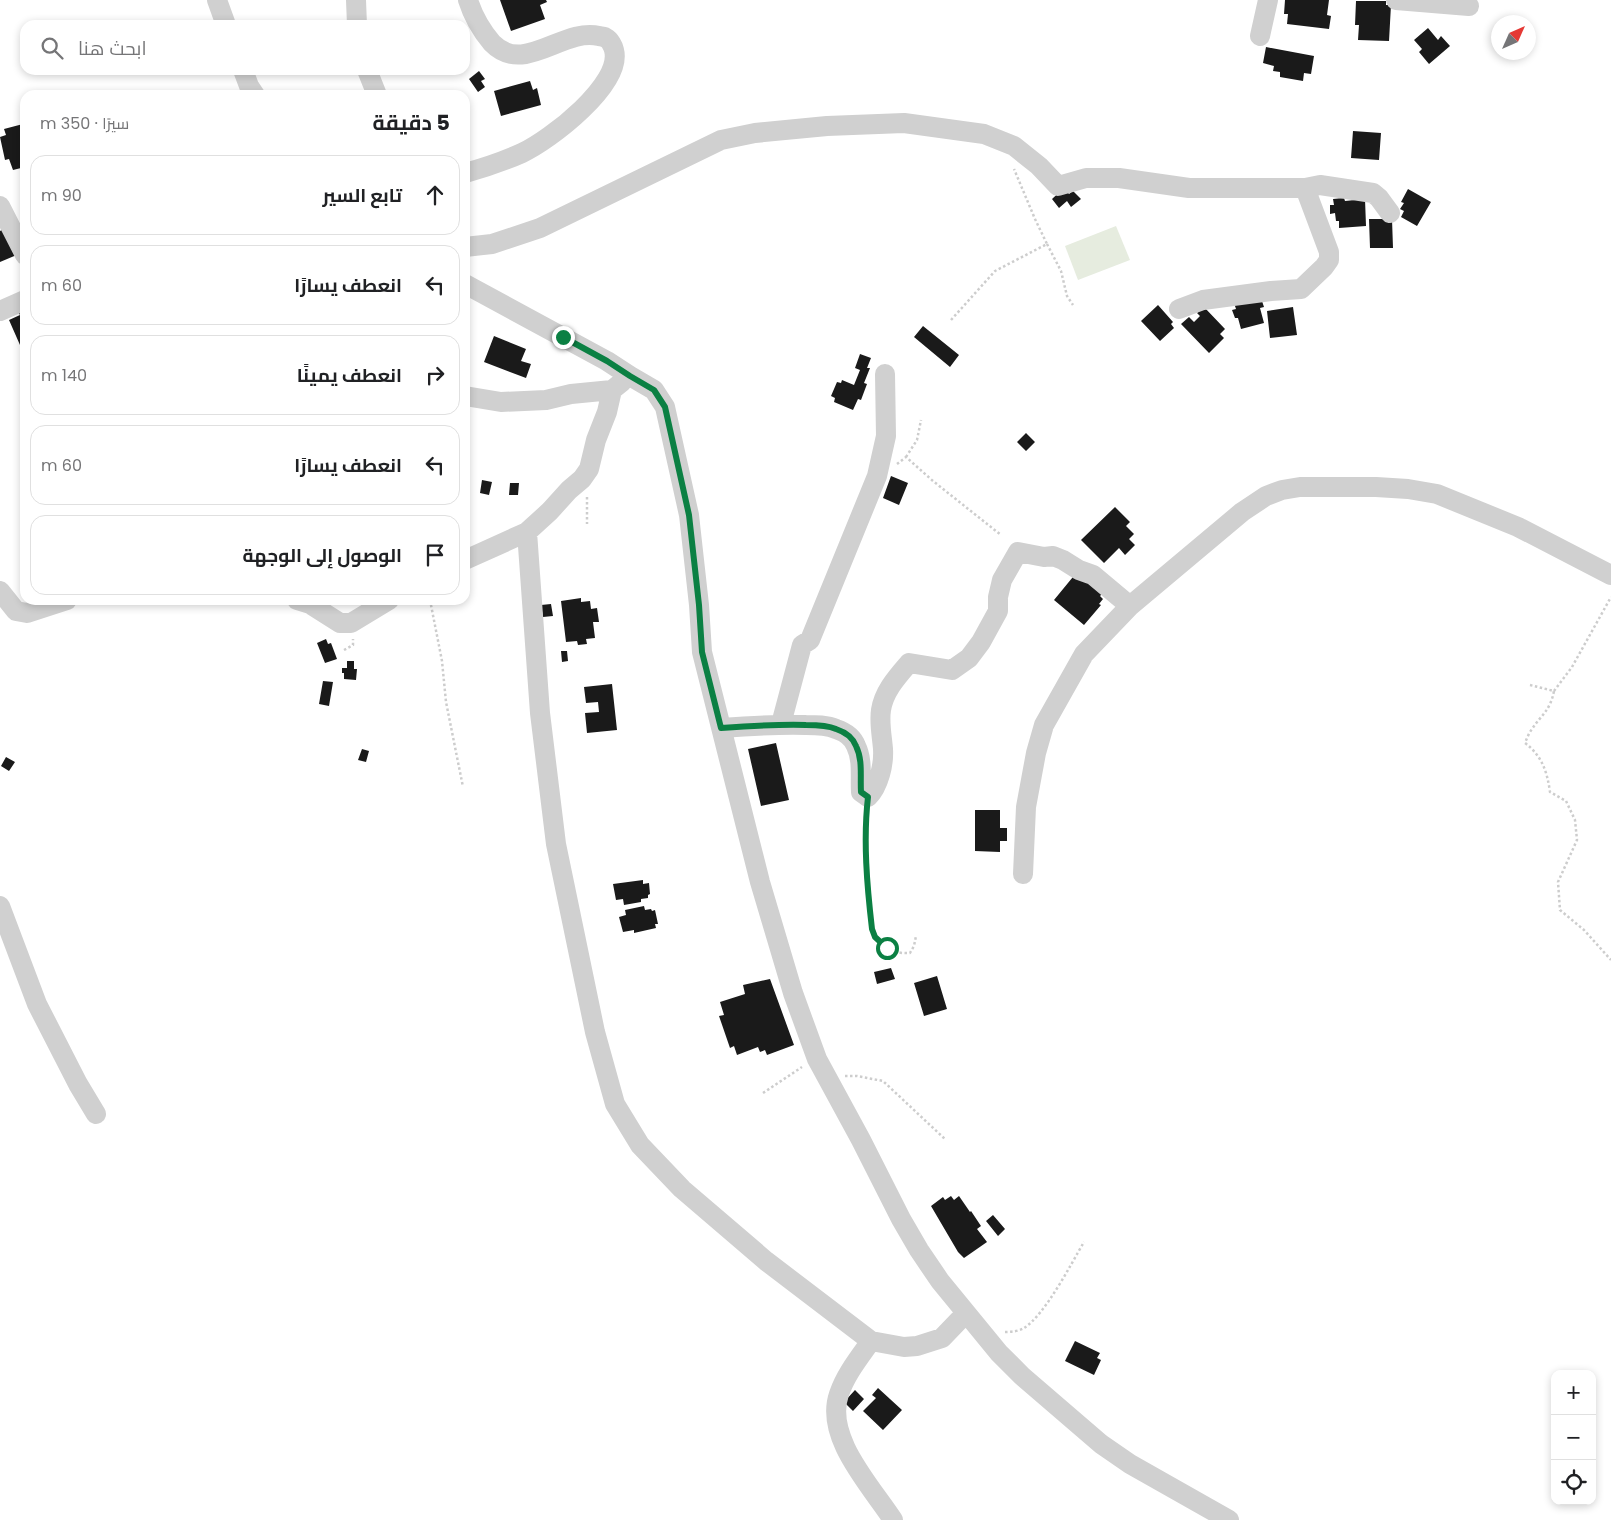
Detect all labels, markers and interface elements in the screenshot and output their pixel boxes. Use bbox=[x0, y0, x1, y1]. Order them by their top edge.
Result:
north arrow bbox=[1491, 15, 1536, 60]
search box bbox=[20, 20, 470, 75]
icon: search bbox=[38, 34, 66, 62]
text: ابحث هنا bbox=[78, 35, 147, 62]
text: 5 دقيقة bbox=[373, 108, 450, 137]
text: سيرًا · 350 m bbox=[40, 112, 129, 135]
icon: ahead bbox=[421, 181, 449, 209]
text: تابع السير bbox=[322, 182, 402, 209]
text: 90 m bbox=[41, 184, 82, 207]
icon: left bbox=[421, 271, 449, 299]
text: انعطف يسارًا bbox=[294, 272, 402, 299]
text: 60 m bbox=[41, 274, 82, 297]
route end bbox=[552, 326, 575, 349]
icon: right bbox=[421, 361, 449, 389]
text: انعطف يمينًا bbox=[297, 362, 402, 389]
text: 140 m bbox=[41, 364, 87, 387]
icon: left bbox=[421, 451, 449, 479]
text: انعطف يسارًا bbox=[294, 452, 402, 479]
text: 60 m bbox=[41, 454, 82, 477]
icon: arrive bbox=[421, 541, 449, 569]
text: الوصول إلى الوجهة bbox=[243, 542, 402, 569]
route start bbox=[876, 937, 899, 960]
map controls bbox=[1551, 1370, 1596, 1505]
button: + bbox=[1551, 1370, 1596, 1415]
button: − bbox=[1551, 1415, 1596, 1460]
button: locate bbox=[1551, 1460, 1596, 1505]

